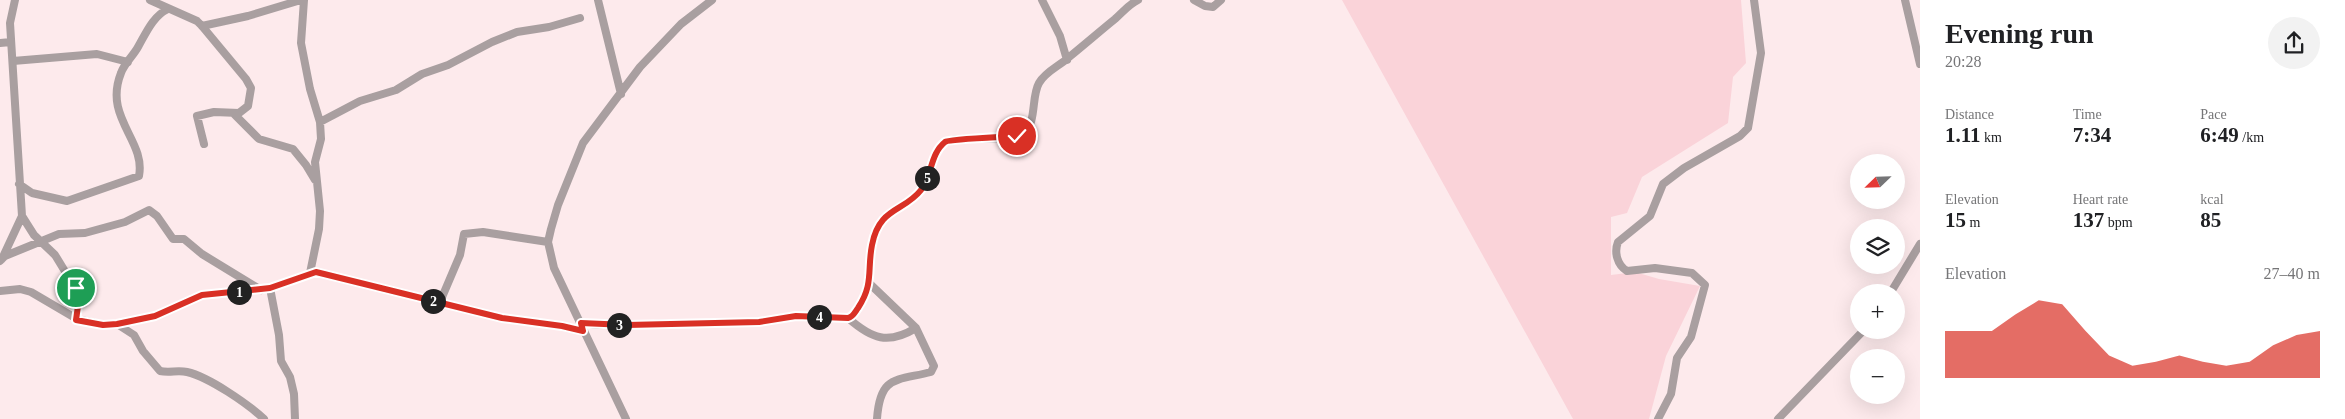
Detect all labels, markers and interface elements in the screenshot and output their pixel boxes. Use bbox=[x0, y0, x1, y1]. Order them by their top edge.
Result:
button: share bbox=[2268, 17, 2320, 69]
text: Evening run bbox=[1945, 18, 2094, 49]
text: 20:28 bbox=[1945, 53, 1981, 70]
text: Distance bbox=[1945, 107, 1994, 122]
text: Time bbox=[2073, 107, 2102, 122]
text: Pace bbox=[2200, 107, 2227, 122]
pin bbox=[996, 115, 1038, 157]
icon: check bbox=[1003, 122, 1031, 150]
text: 1.11 bbox=[1945, 123, 1981, 147]
text: 7:34 bbox=[2073, 123, 2111, 147]
text: 6:49 bbox=[2200, 123, 2239, 147]
text: km bbox=[1981, 130, 2002, 145]
text: /km bbox=[2239, 130, 2264, 145]
north arrow bbox=[1850, 154, 1905, 209]
map controls bbox=[1850, 154, 1905, 404]
pin: 5 bbox=[914, 166, 940, 190]
text: 5 bbox=[924, 171, 931, 186]
text: Elevation bbox=[1945, 192, 1999, 207]
text: Heart rate bbox=[2073, 192, 2128, 207]
text: kcal bbox=[2200, 192, 2224, 207]
text: 15 bbox=[1945, 208, 1966, 232]
text: 137 bbox=[2073, 208, 2104, 232]
text: 85 bbox=[2200, 208, 2221, 232]
text: m bbox=[1966, 215, 1980, 230]
text: bpm bbox=[2104, 215, 2133, 230]
button: layers bbox=[1850, 219, 1905, 274]
text: Elevation bbox=[1945, 265, 2006, 282]
text: 27–40 m bbox=[2264, 265, 2320, 282]
pin bbox=[55, 267, 97, 309]
icon: arrive bbox=[62, 274, 90, 302]
pin: 1 bbox=[226, 280, 252, 304]
button: + bbox=[1850, 284, 1905, 339]
text: 1 bbox=[236, 285, 243, 300]
pin: 2 bbox=[420, 288, 446, 314]
text: 2 bbox=[430, 294, 437, 309]
pin: 4 bbox=[806, 304, 832, 330]
text: 4 bbox=[816, 310, 823, 325]
pin: 3 bbox=[606, 312, 632, 338]
text: 3 bbox=[616, 318, 623, 333]
button: − bbox=[1850, 349, 1905, 404]

